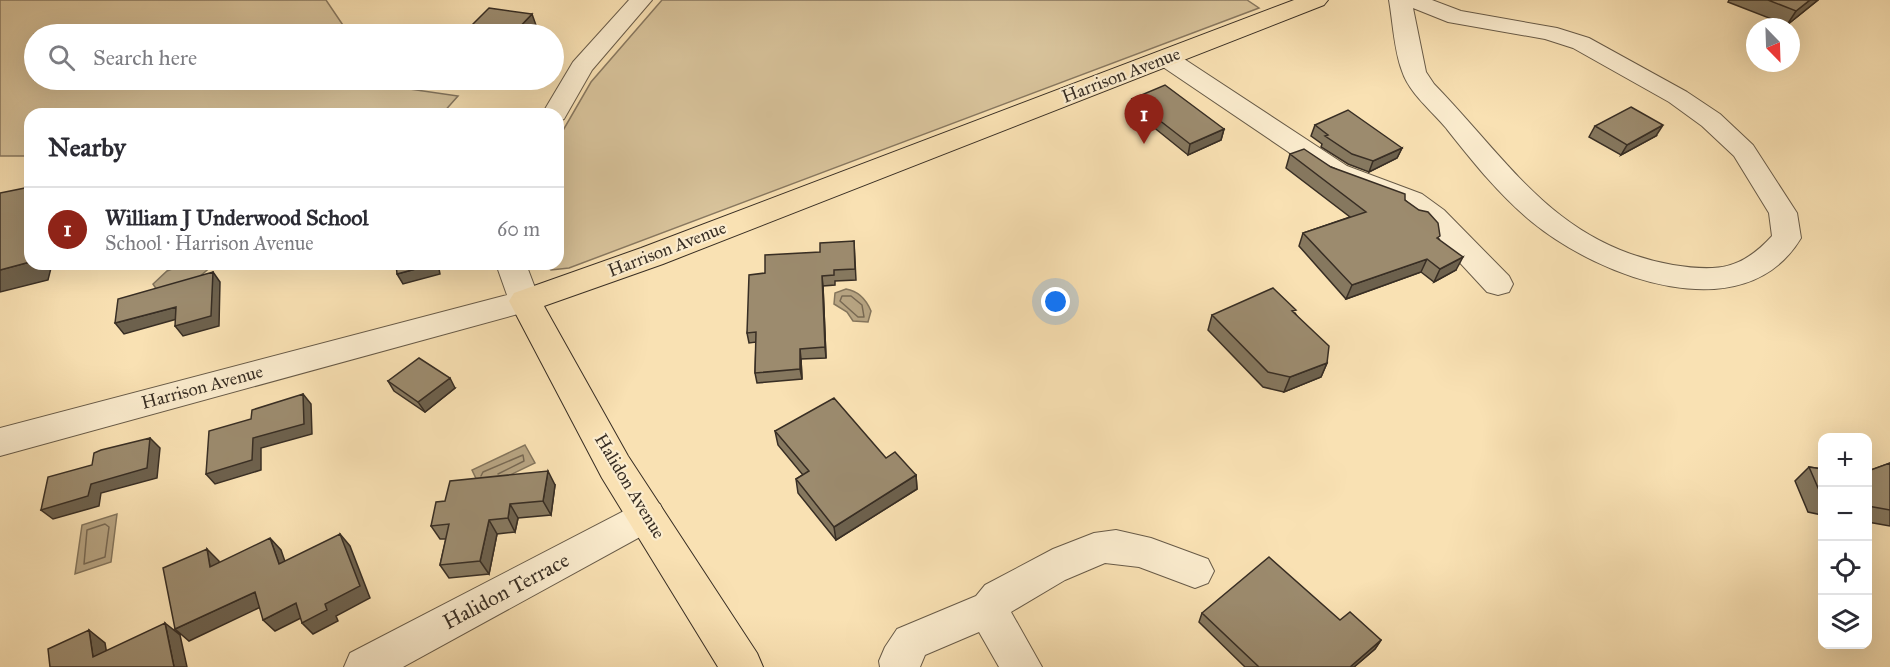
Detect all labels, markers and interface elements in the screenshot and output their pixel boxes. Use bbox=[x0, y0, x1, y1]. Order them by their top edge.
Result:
north arrow bbox=[1746, 18, 1800, 72]
search box bbox=[24, 24, 564, 90]
icon: search bbox=[45, 41, 78, 74]
street label: Harrison Avenue bbox=[1059, 42, 1183, 108]
text: Search here bbox=[93, 44, 197, 71]
pin: 1 bbox=[1124, 94, 1164, 144]
text: Nearby bbox=[48, 131, 126, 163]
text: William J Underwood School bbox=[105, 204, 368, 231]
street label: Harrison Avenue bbox=[605, 216, 729, 282]
text: 1 bbox=[64, 217, 71, 241]
text: 60 m bbox=[497, 217, 540, 241]
text: School · Harrison Avenue bbox=[105, 231, 314, 255]
your location bbox=[1041, 287, 1070, 316]
street label: Harrison Avenue bbox=[139, 360, 265, 414]
street label: Halidon Avenue bbox=[590, 429, 670, 543]
map controls bbox=[1818, 433, 1872, 649]
button: + bbox=[1818, 433, 1872, 487]
button: − bbox=[1818, 487, 1872, 541]
button: locate bbox=[1818, 541, 1872, 595]
street label: Halidon Terrace bbox=[438, 547, 574, 635]
button: layers bbox=[1818, 595, 1872, 649]

